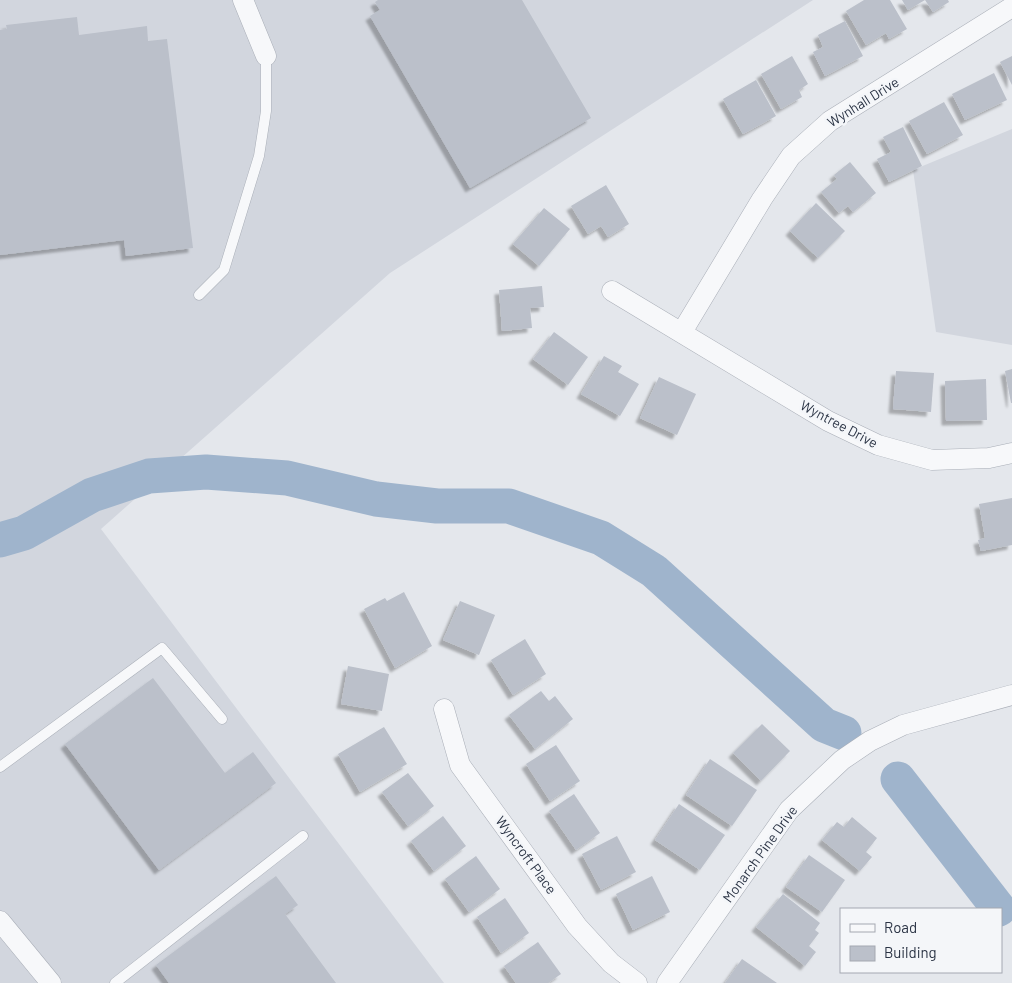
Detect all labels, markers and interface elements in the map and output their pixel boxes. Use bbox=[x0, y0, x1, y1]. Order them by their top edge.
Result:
street label: Wynhall Drive bbox=[824, 73, 902, 130]
street label: Wyntree Drive bbox=[798, 396, 881, 451]
street label: Monarch Pine Drive bbox=[719, 802, 800, 906]
street label: Wyncroft Place bbox=[492, 812, 560, 897]
legend bbox=[840, 908, 1002, 973]
text: Road bbox=[884, 918, 917, 936]
text: Building bbox=[884, 943, 937, 961]

